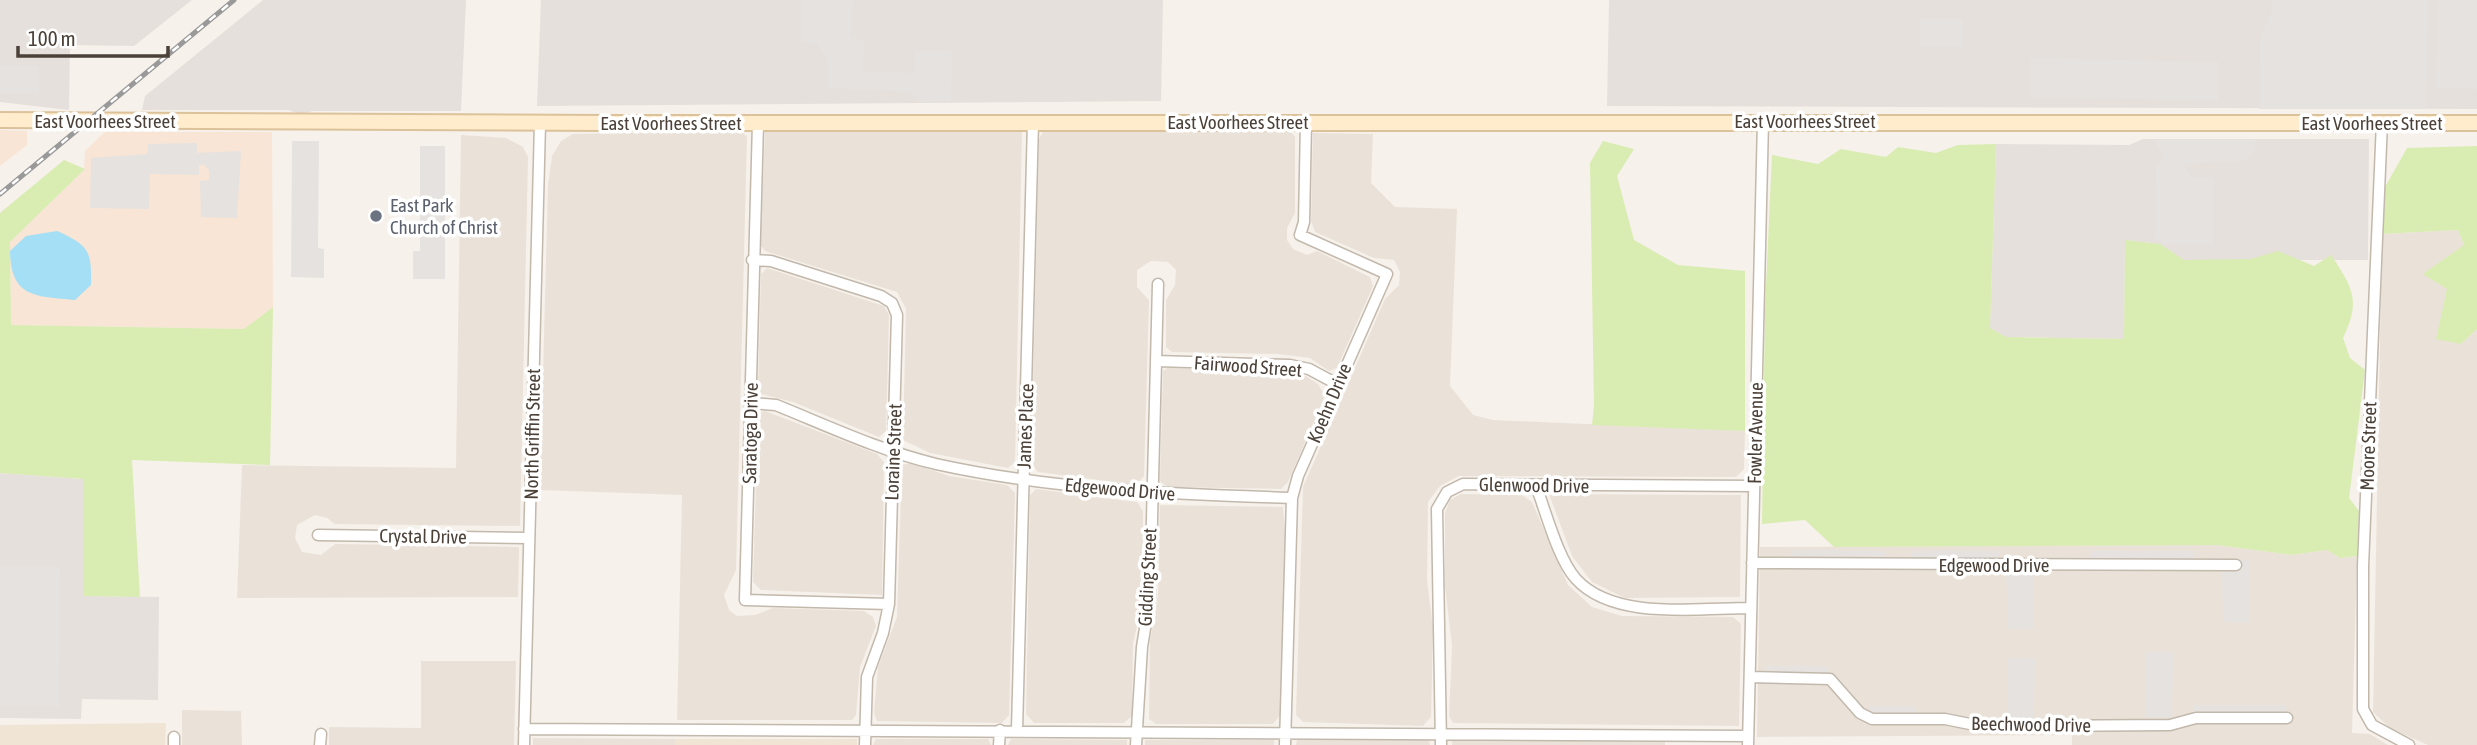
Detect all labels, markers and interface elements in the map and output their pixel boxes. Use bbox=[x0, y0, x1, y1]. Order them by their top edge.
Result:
scale bar bbox=[18, 14, 168, 58]
text: 100 m bbox=[28, 26, 76, 50]
street label: East Voorhees Street bbox=[34, 110, 176, 132]
street label: East Voorhees Street bbox=[1734, 110, 1876, 132]
street label: East Voorhees Street bbox=[1167, 111, 1309, 133]
street label: East Voorhees Street bbox=[600, 112, 742, 134]
street label: East Voorhees Street bbox=[2301, 112, 2443, 134]
place label: East Park Church of Christ bbox=[390, 194, 498, 238]
marker: East Park Church of Christ bbox=[368, 208, 384, 224]
street label: Fairwood Street bbox=[1193, 351, 1303, 381]
street label: Koehn Drive bbox=[1302, 360, 1356, 446]
street label: North Griffin Street bbox=[520, 368, 544, 500]
street label: Saratoga Drive bbox=[738, 382, 762, 484]
street label: Fowler Avenue bbox=[1743, 382, 1767, 484]
street label: James Place bbox=[1013, 383, 1037, 469]
street label: Moore Street bbox=[2355, 401, 2381, 491]
street label: Loraine Street bbox=[880, 403, 906, 501]
street label: Edgewood Drive bbox=[1064, 473, 1176, 505]
street label: Glenwood Drive bbox=[1479, 473, 1589, 497]
street label: Crystal Drive bbox=[379, 524, 467, 548]
street label: Gidding Street bbox=[1133, 527, 1161, 627]
street label: Edgewood Drive bbox=[1939, 554, 2049, 576]
street label: Beechwood Drive bbox=[1971, 712, 2091, 736]

